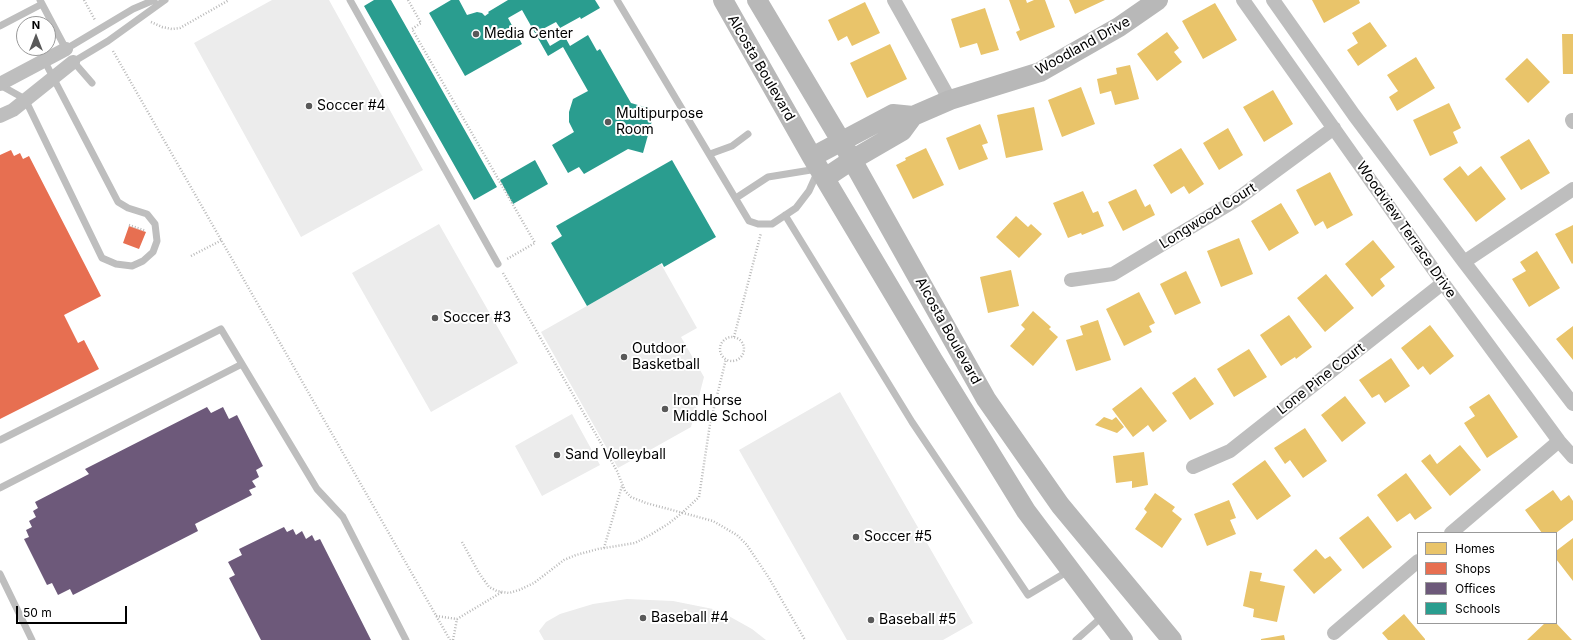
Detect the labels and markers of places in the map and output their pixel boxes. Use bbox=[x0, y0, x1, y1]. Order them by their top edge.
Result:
place label: Media Center bbox=[484, 26, 573, 42]
marker: Media Center bbox=[471, 29, 481, 39]
place label: Soccer #4 bbox=[317, 98, 386, 114]
marker: Soccer #4 bbox=[304, 101, 314, 111]
place label: Multipurpose Room bbox=[616, 106, 703, 138]
marker: Multipurpose Room bbox=[603, 117, 613, 127]
place label: Soccer #3 bbox=[443, 310, 511, 326]
marker: Soccer #3 bbox=[430, 313, 440, 323]
place label: Outdoor Basketball bbox=[632, 341, 700, 374]
marker: Outdoor Basketball bbox=[619, 352, 629, 362]
place label: Iron Horse Middle School bbox=[673, 393, 767, 426]
marker: Iron Horse Middle School bbox=[660, 404, 670, 414]
place label: Sand Volleyball bbox=[565, 447, 666, 463]
marker: Sand Volleyball bbox=[552, 450, 562, 460]
place label: Soccer #5 bbox=[864, 529, 932, 545]
marker: Soccer #5 bbox=[851, 532, 861, 542]
place label: Baseball #4 bbox=[651, 610, 729, 626]
place label: Baseball #5 bbox=[879, 612, 956, 628]
marker: Baseball #4 bbox=[638, 613, 648, 623]
marker: Baseball #5 bbox=[866, 615, 876, 625]

